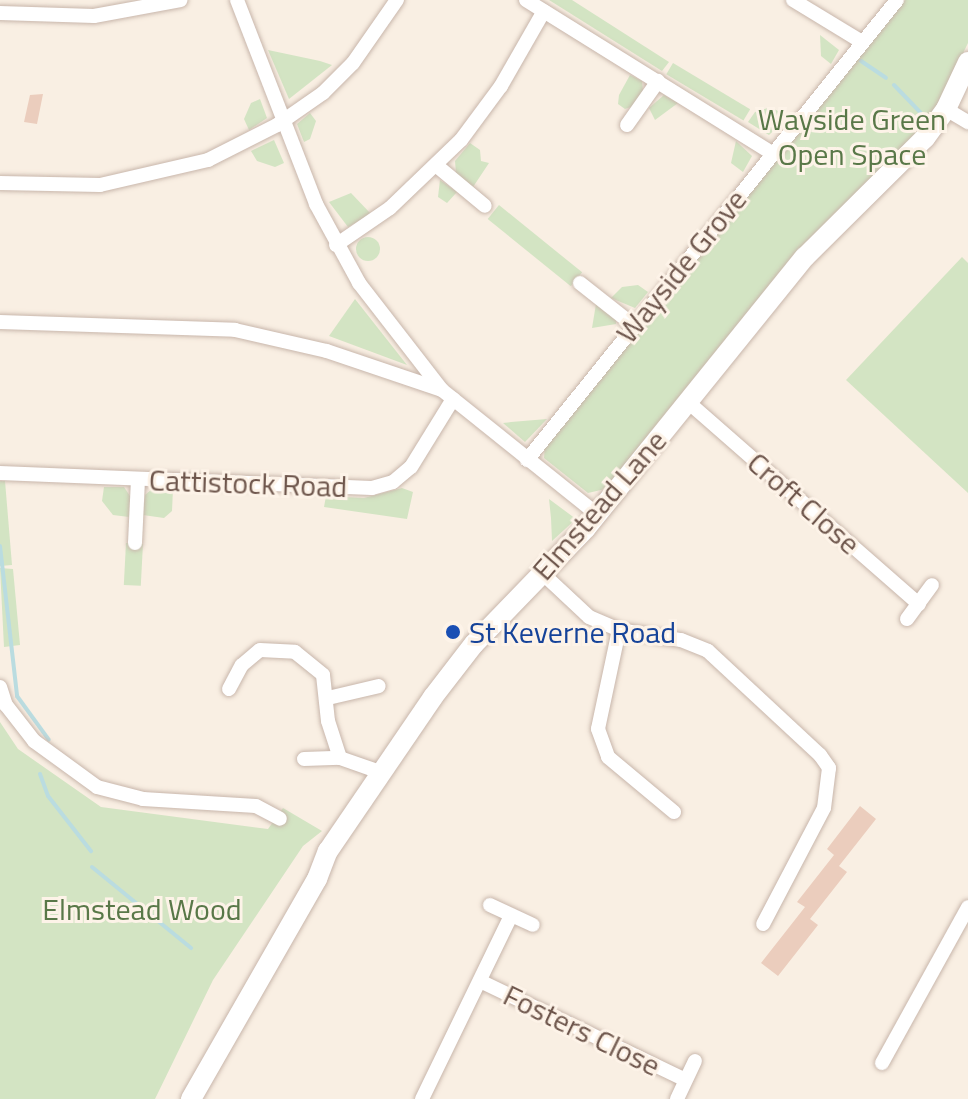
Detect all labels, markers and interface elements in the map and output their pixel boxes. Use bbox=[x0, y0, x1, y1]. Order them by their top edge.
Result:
park label: Wayside Green Open Space bbox=[758, 101, 946, 172]
street label: Wayside Grove bbox=[608, 182, 754, 350]
street label: Elmstead Lane bbox=[524, 423, 674, 587]
street label: Croft Close bbox=[740, 444, 868, 562]
street label: Cattistock Road bbox=[148, 462, 348, 504]
place label: St Keverne Road bbox=[469, 614, 676, 650]
marker: St Keverne Road bbox=[444, 623, 462, 641]
park label: Elmstead Wood bbox=[42, 891, 242, 927]
street label: Fosters Close bbox=[498, 977, 666, 1083]

